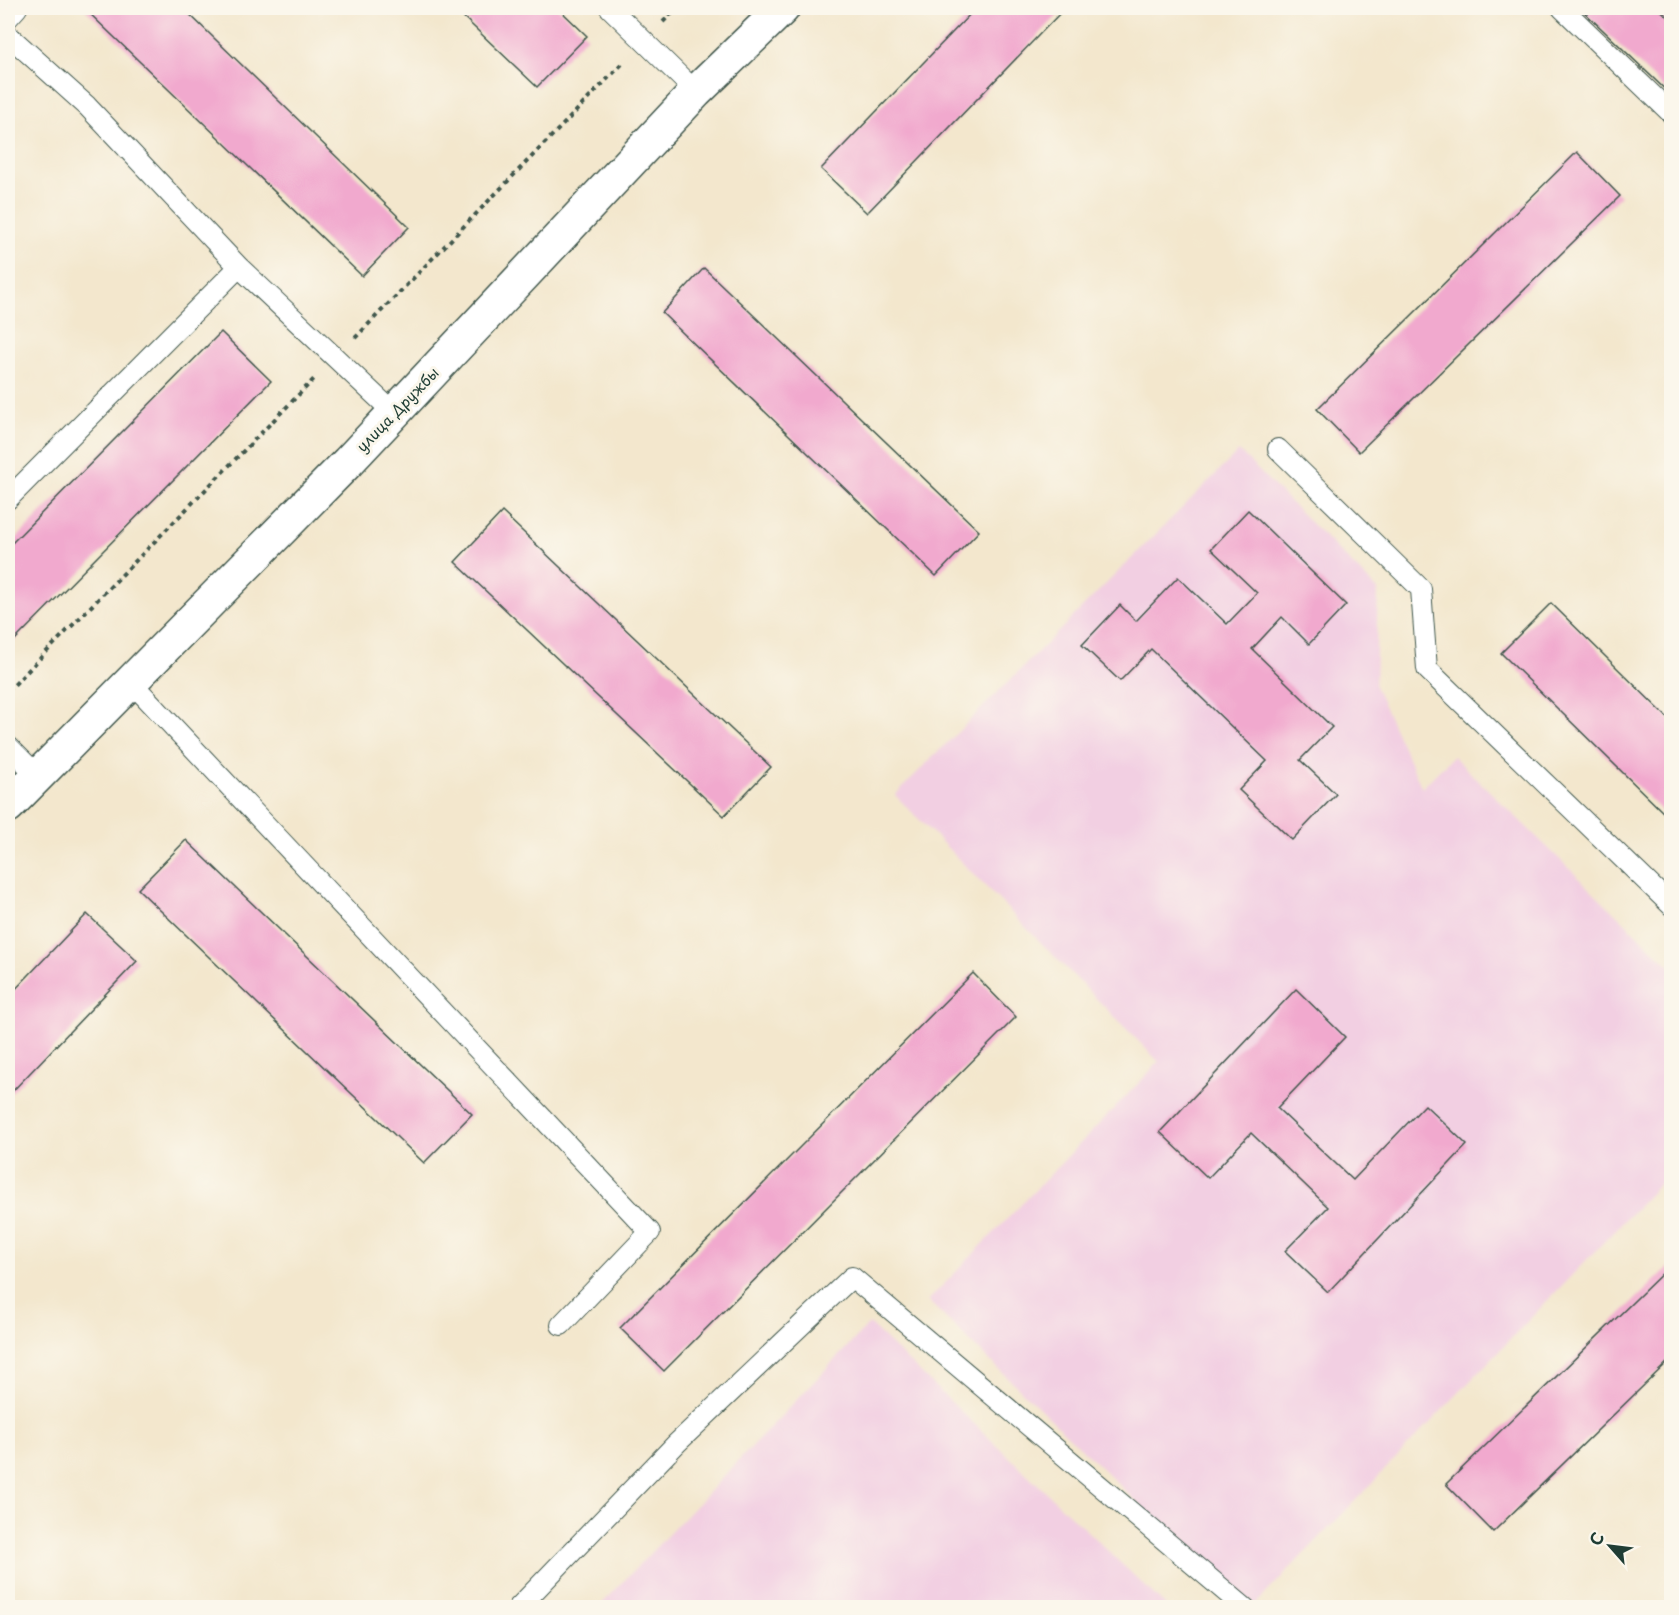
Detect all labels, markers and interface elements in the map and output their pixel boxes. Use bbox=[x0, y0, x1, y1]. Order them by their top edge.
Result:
street label: улица Дружбы bbox=[350, 361, 444, 457]
north arrow bbox=[1580, 1516, 1640, 1576]
text: С bbox=[1582, 1528, 1609, 1549]

